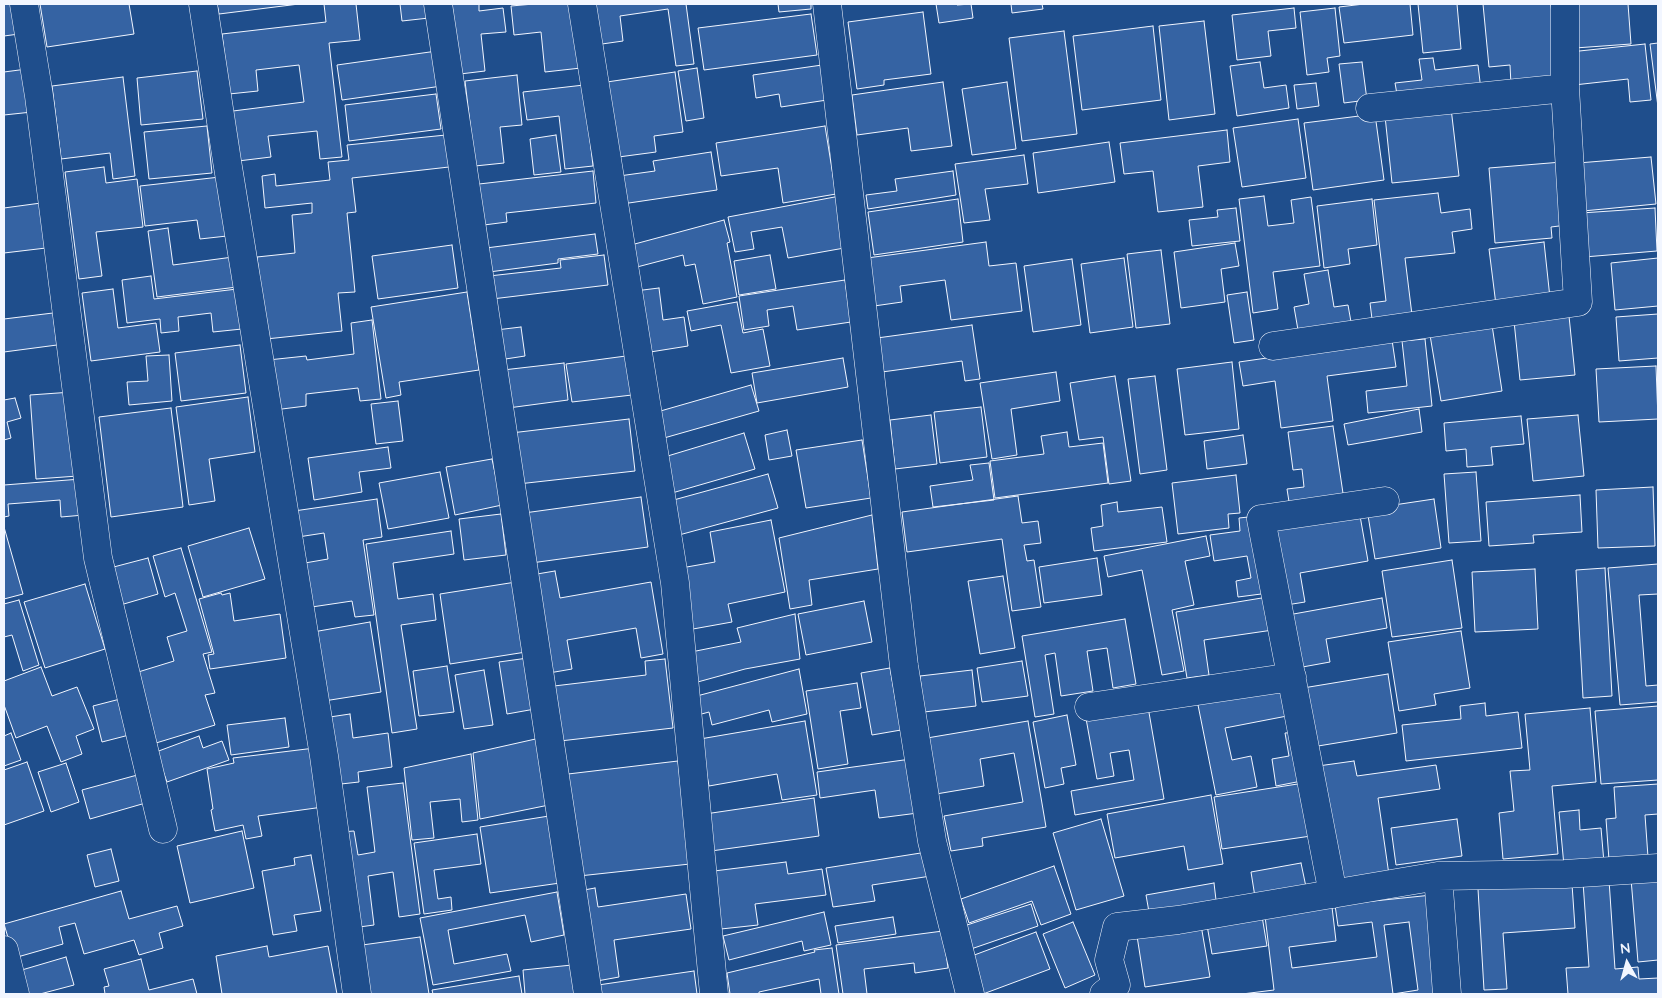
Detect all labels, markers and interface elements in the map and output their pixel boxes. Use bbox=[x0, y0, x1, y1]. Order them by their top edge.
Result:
north arrow bbox=[1602, 938, 1652, 988]
text: N bbox=[1619, 939, 1631, 958]

